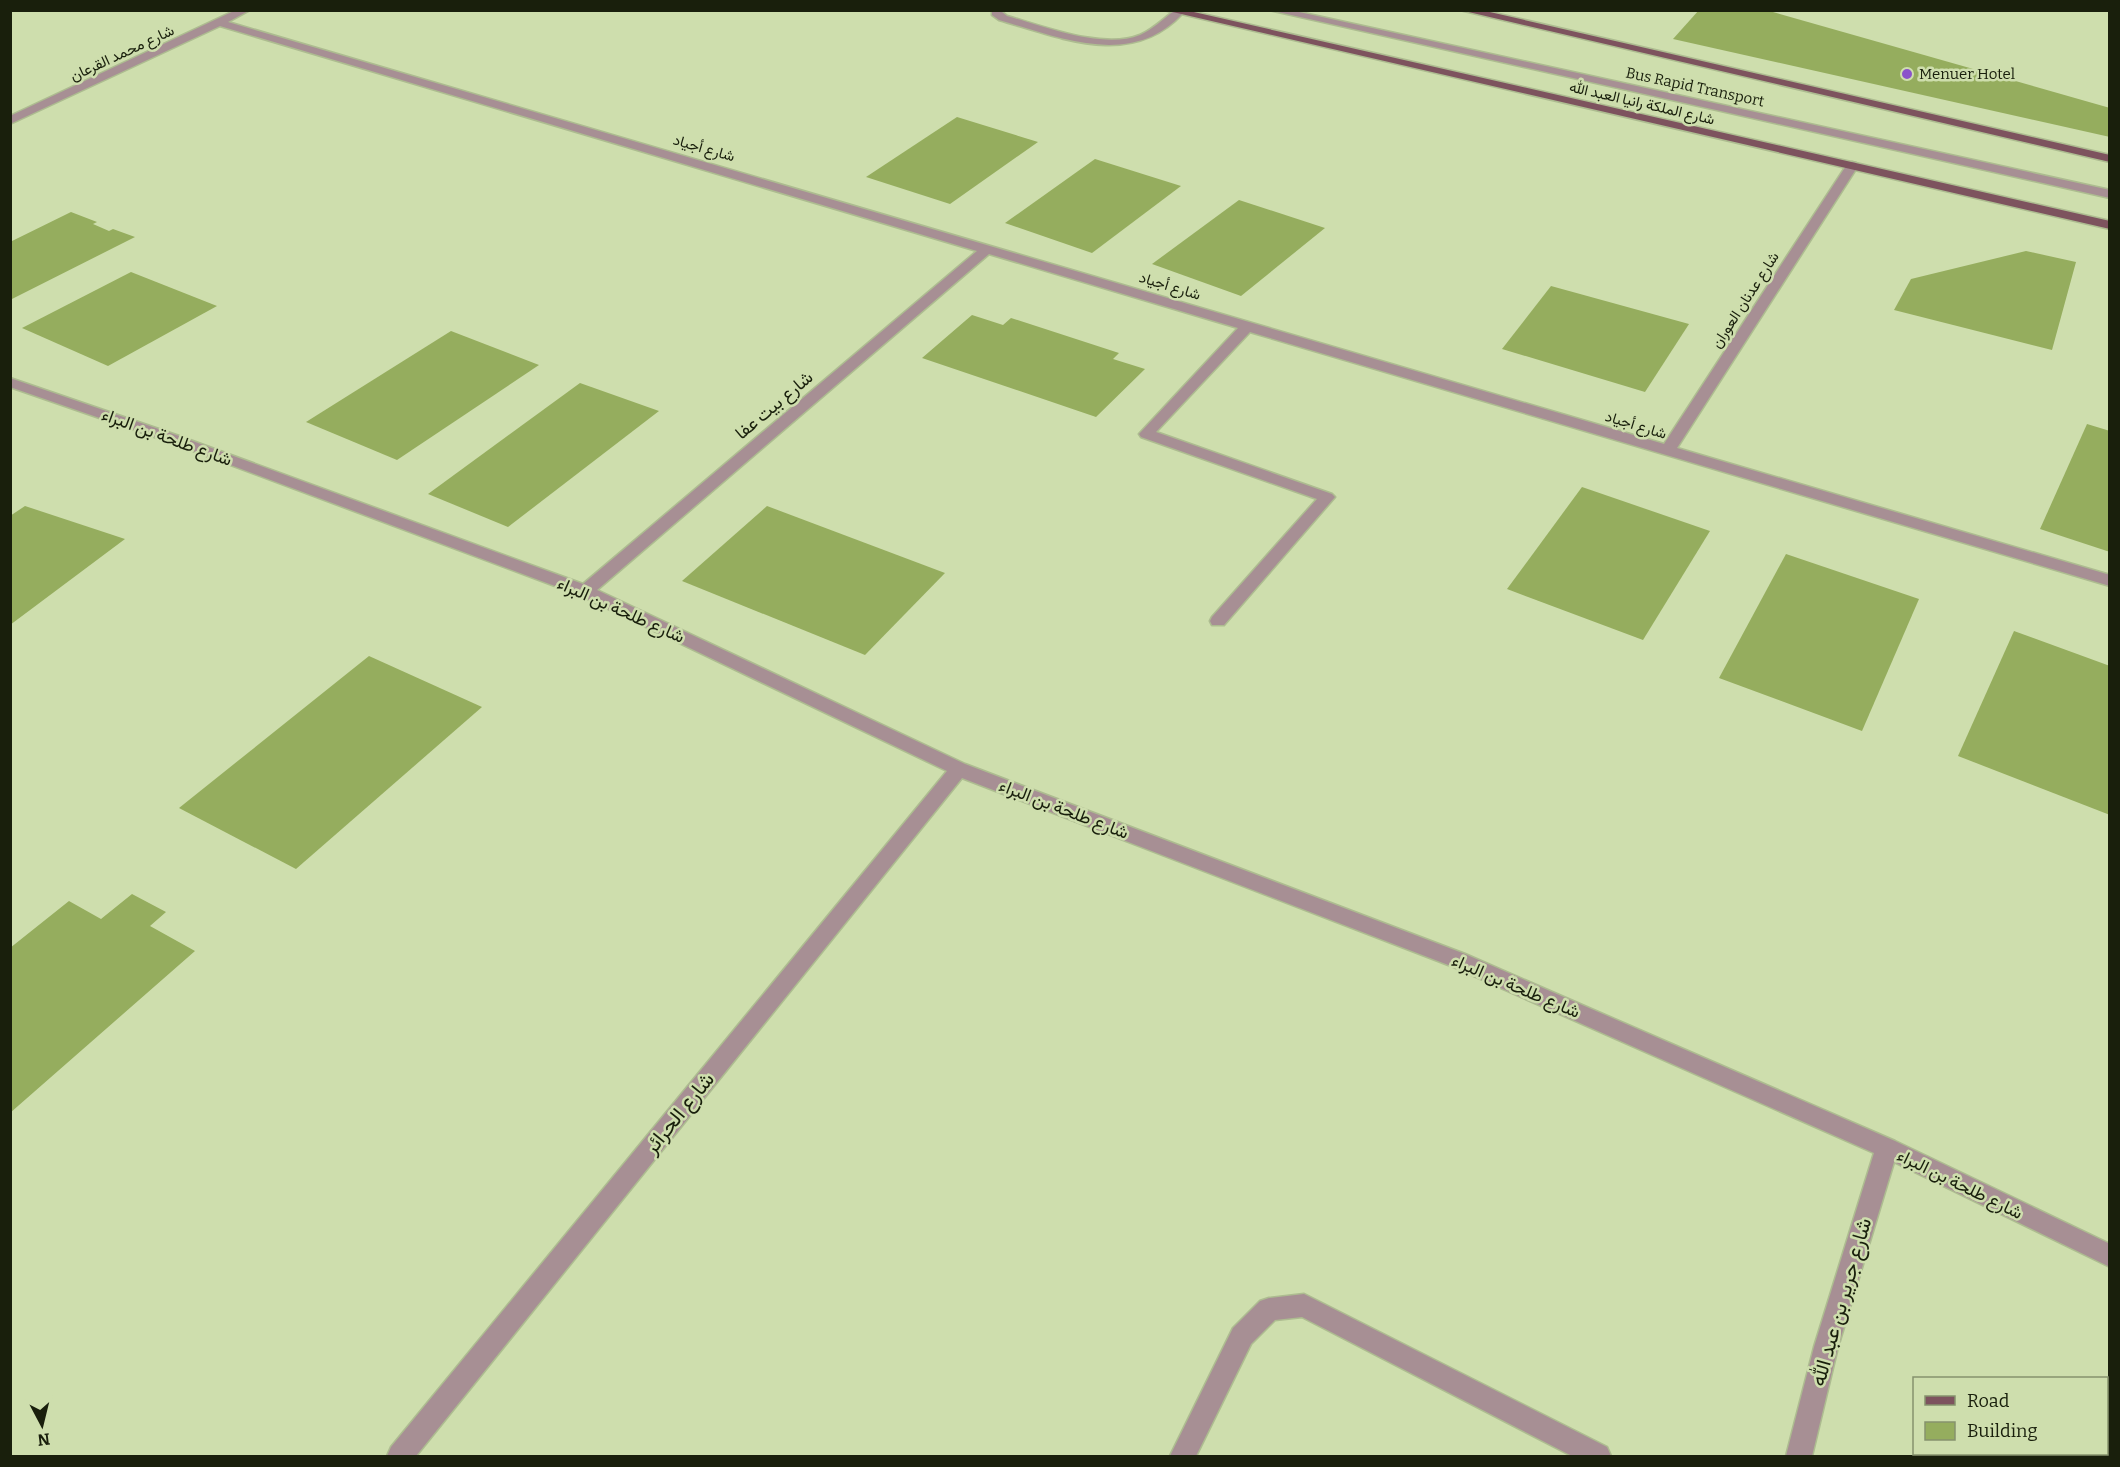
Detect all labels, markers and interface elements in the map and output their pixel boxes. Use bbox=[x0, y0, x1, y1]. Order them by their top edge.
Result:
street label: شارع محمد القرعان bbox=[67, 21, 178, 87]
street label: Bus Rapid Transport bbox=[1624, 64, 1766, 111]
place label: Menuer Hotel bbox=[1919, 65, 2015, 83]
marker: Menuer Hotel bbox=[1900, 67, 1914, 81]
street label: شارع الملكة رانيا العبد الله bbox=[1567, 78, 1717, 130]
street label: شارع أجياد bbox=[671, 131, 737, 167]
street label: شارع عدنان العوران bbox=[1707, 248, 1785, 353]
street label: شارع أجياد bbox=[1137, 268, 1203, 306]
street label: شارع بيت عفا bbox=[731, 366, 818, 445]
street label: شارع طلحة بن البراء bbox=[98, 403, 235, 472]
street label: شارع أجياد bbox=[1603, 407, 1669, 445]
street label: شارع طلحة بن البراء bbox=[553, 572, 688, 649]
street label: شارع طلحة بن البراء bbox=[996, 774, 1132, 845]
street label: شارع طلحة بن البراء bbox=[1448, 949, 1583, 1024]
street label: شارع الحرائر bbox=[637, 1067, 721, 1161]
street label: شارع طلحة بن البراء bbox=[1893, 1144, 2026, 1225]
street label: شارع جرير بن عبد الله bbox=[1805, 1215, 1878, 1389]
legend bbox=[1913, 1377, 2108, 1455]
text: Road bbox=[1967, 1390, 2010, 1412]
north arrow bbox=[12, 1395, 72, 1455]
text: Building bbox=[1967, 1420, 2038, 1442]
text: N bbox=[36, 1429, 51, 1450]

